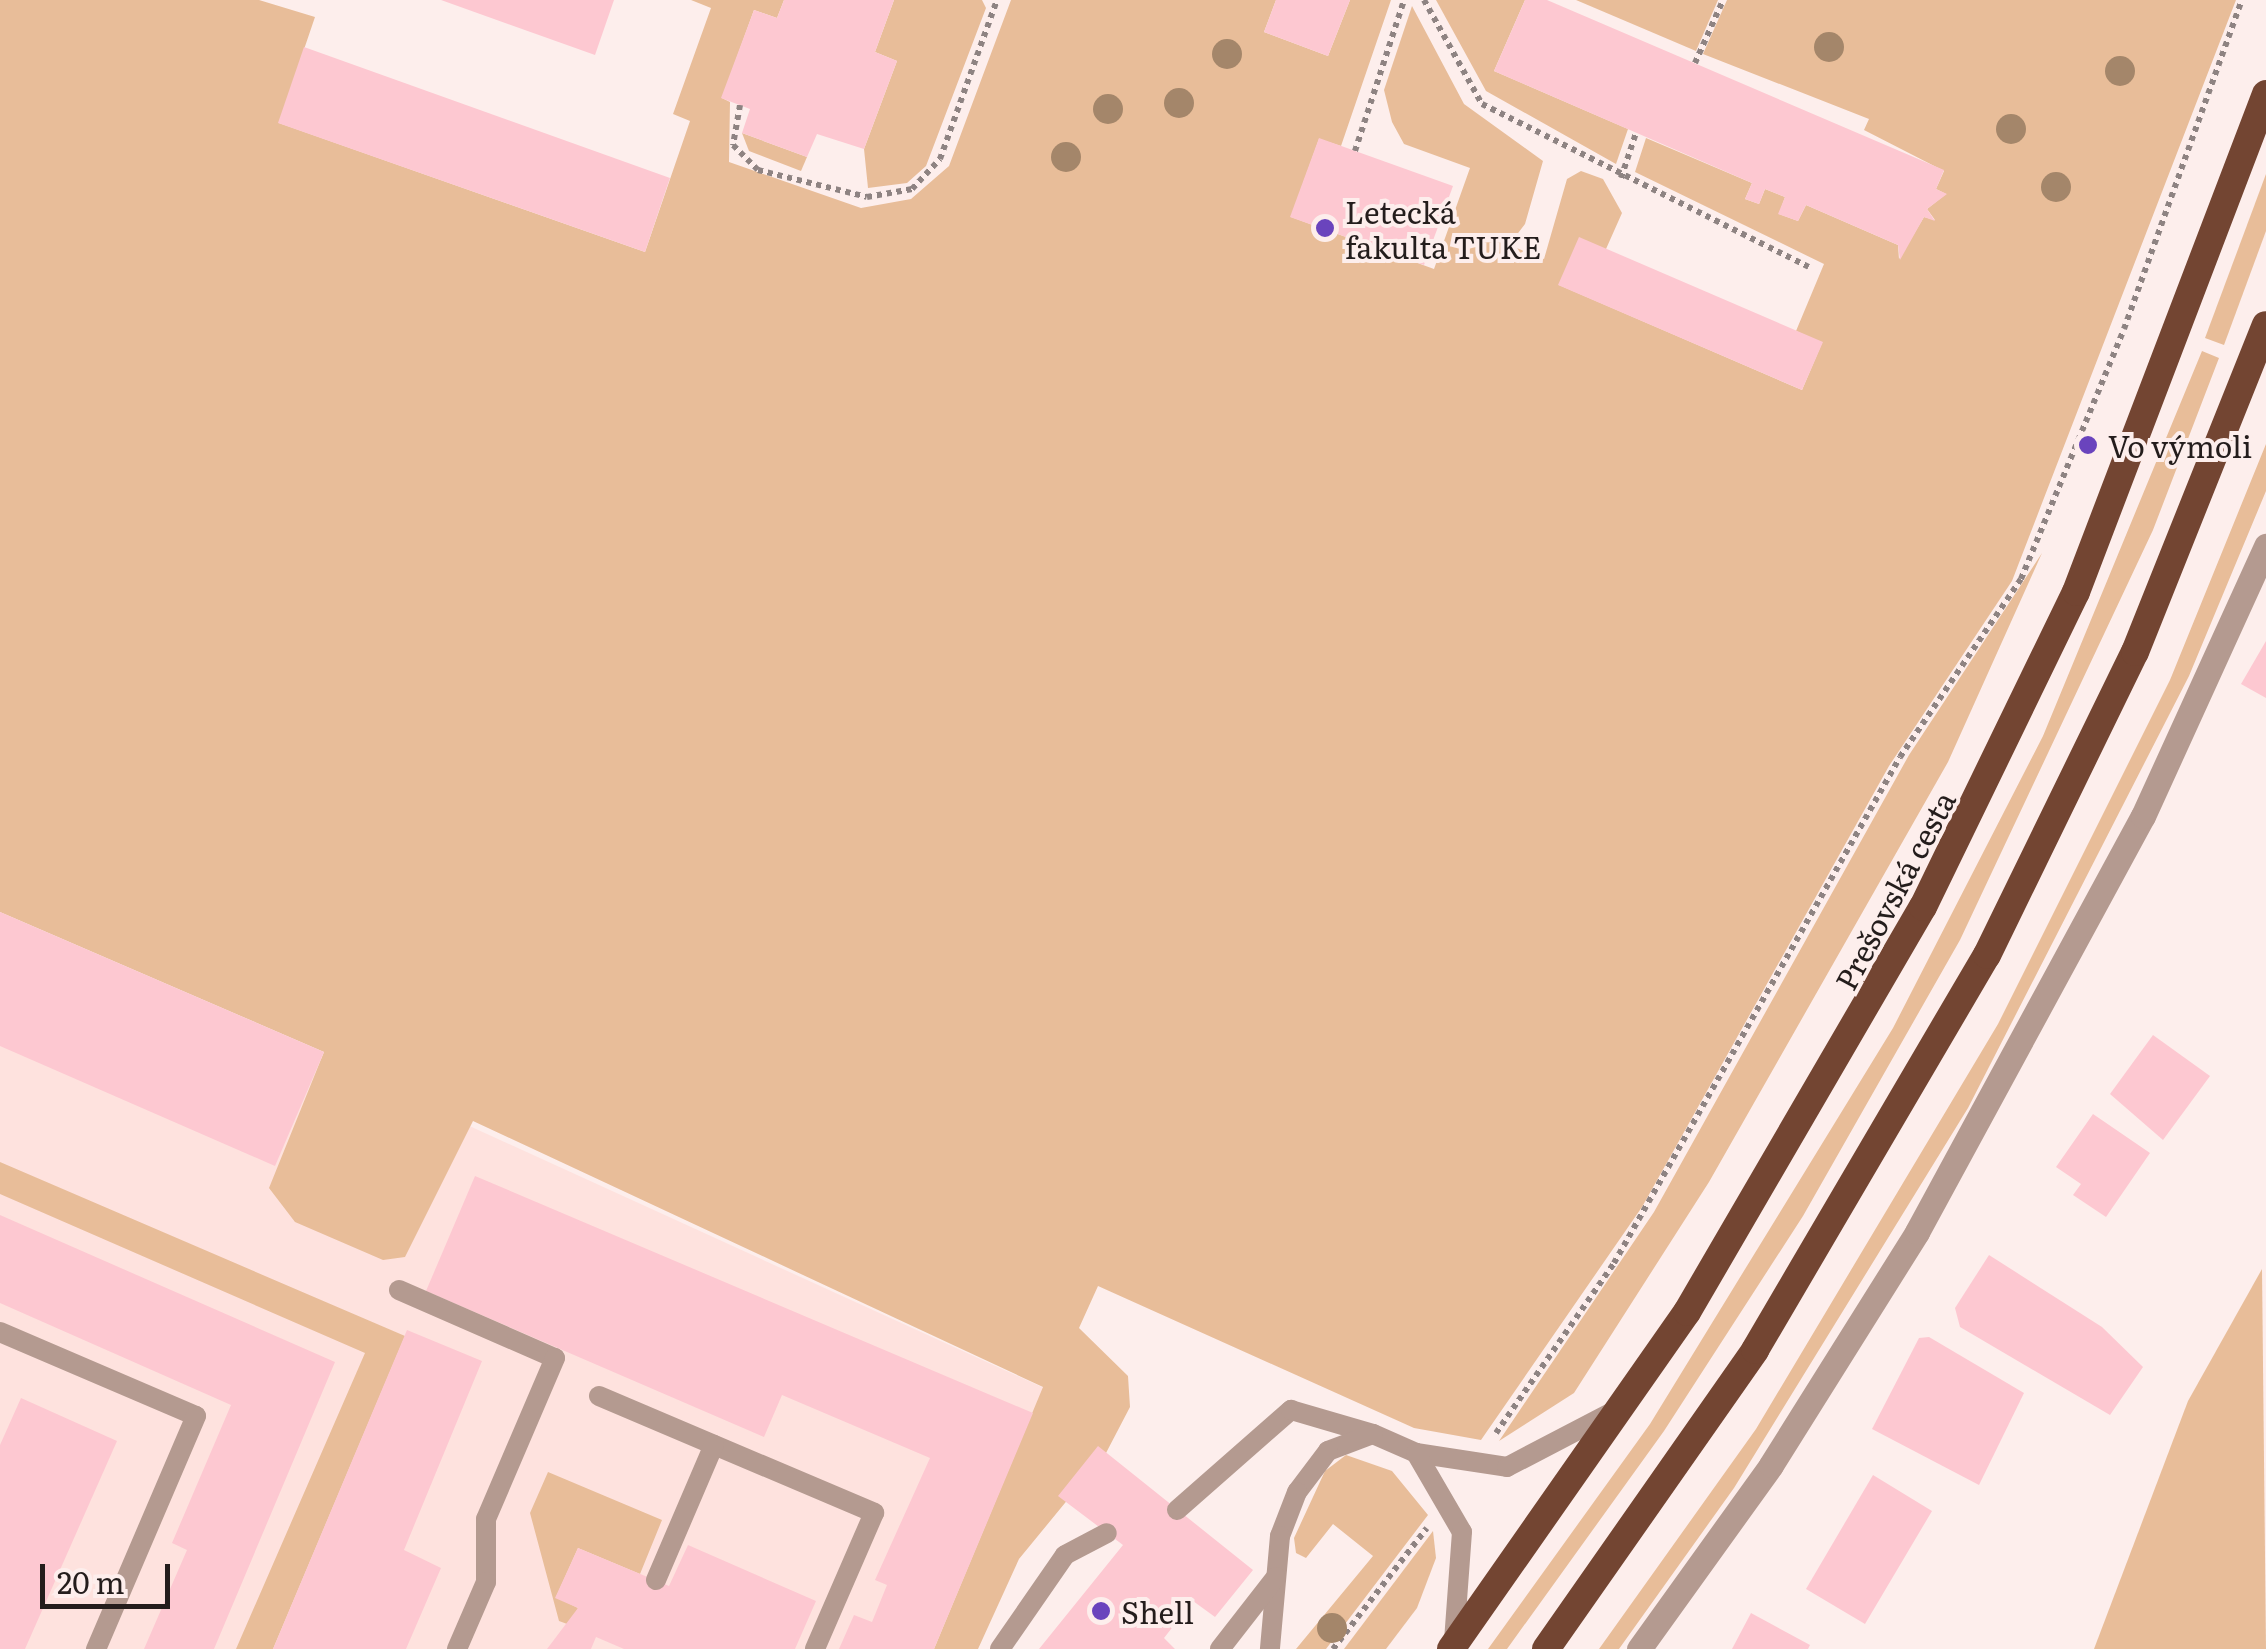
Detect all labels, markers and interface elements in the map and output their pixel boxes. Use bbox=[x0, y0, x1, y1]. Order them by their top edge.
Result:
place label: Letecká fakulta TUKE bbox=[1345, 193, 1541, 264]
marker: Letecká fakulta TUKE bbox=[1314, 217, 1336, 239]
place label: Vo výmoli bbox=[2108, 427, 2252, 463]
marker: Vo výmoli bbox=[2077, 434, 2099, 456]
street label: Prešovská cesta bbox=[1826, 784, 1962, 996]
scale bar bbox=[45, 1544, 175, 1606]
text: 20 m bbox=[57, 1559, 125, 1603]
place label: Shell bbox=[1121, 1593, 1194, 1629]
marker: Shell bbox=[1090, 1600, 1112, 1622]

